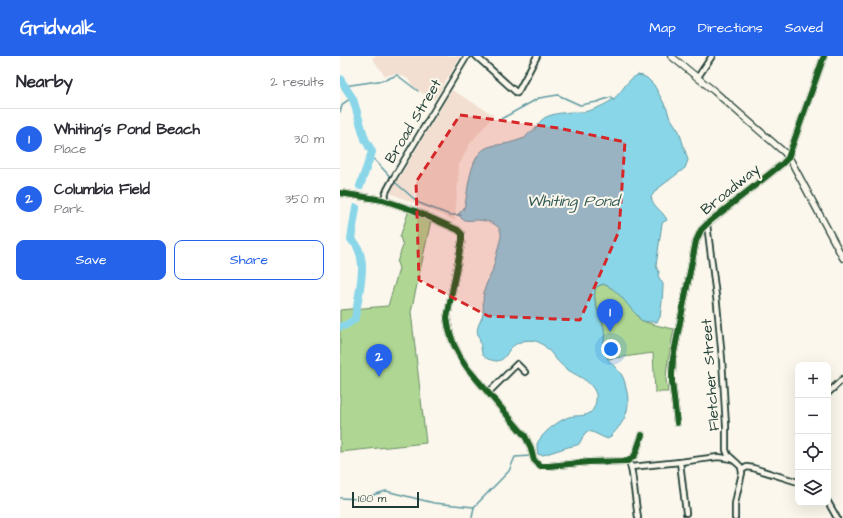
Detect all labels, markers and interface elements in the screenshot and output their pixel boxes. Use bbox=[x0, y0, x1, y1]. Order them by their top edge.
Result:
text: Gridwalk bbox=[20, 15, 96, 42]
text: Map bbox=[649, 18, 676, 38]
text: Directions bbox=[698, 18, 763, 38]
text: Saved bbox=[785, 18, 823, 38]
text: Nearby bbox=[16, 70, 73, 94]
text: 2 results bbox=[270, 73, 324, 91]
street label: Broad Street bbox=[380, 75, 447, 167]
text: Whiting's Pond Beach bbox=[54, 119, 200, 140]
text: 1 bbox=[28, 130, 30, 148]
text: 30 m bbox=[294, 130, 324, 148]
text: Place bbox=[54, 140, 86, 158]
street label: Broadway bbox=[696, 159, 765, 221]
text: Columbia Field bbox=[54, 179, 150, 200]
text: 2 bbox=[25, 190, 33, 208]
text: 350 m bbox=[285, 190, 324, 208]
water label: Whiting Pond bbox=[527, 190, 622, 213]
text: Park bbox=[54, 200, 84, 218]
button: Save bbox=[16, 240, 166, 280]
button: Share bbox=[174, 240, 324, 280]
pin: 1 bbox=[597, 299, 623, 332]
street label: Fletcher Street bbox=[696, 318, 725, 432]
your location bbox=[601, 339, 621, 359]
pin: 2 bbox=[366, 344, 392, 377]
map controls bbox=[795, 362, 831, 506]
button: + bbox=[795, 362, 831, 398]
button: − bbox=[795, 398, 831, 434]
button: locate bbox=[795, 434, 831, 470]
button: layers bbox=[795, 470, 831, 506]
scale bar bbox=[352, 490, 419, 509]
text: 100 m bbox=[358, 491, 386, 506]

